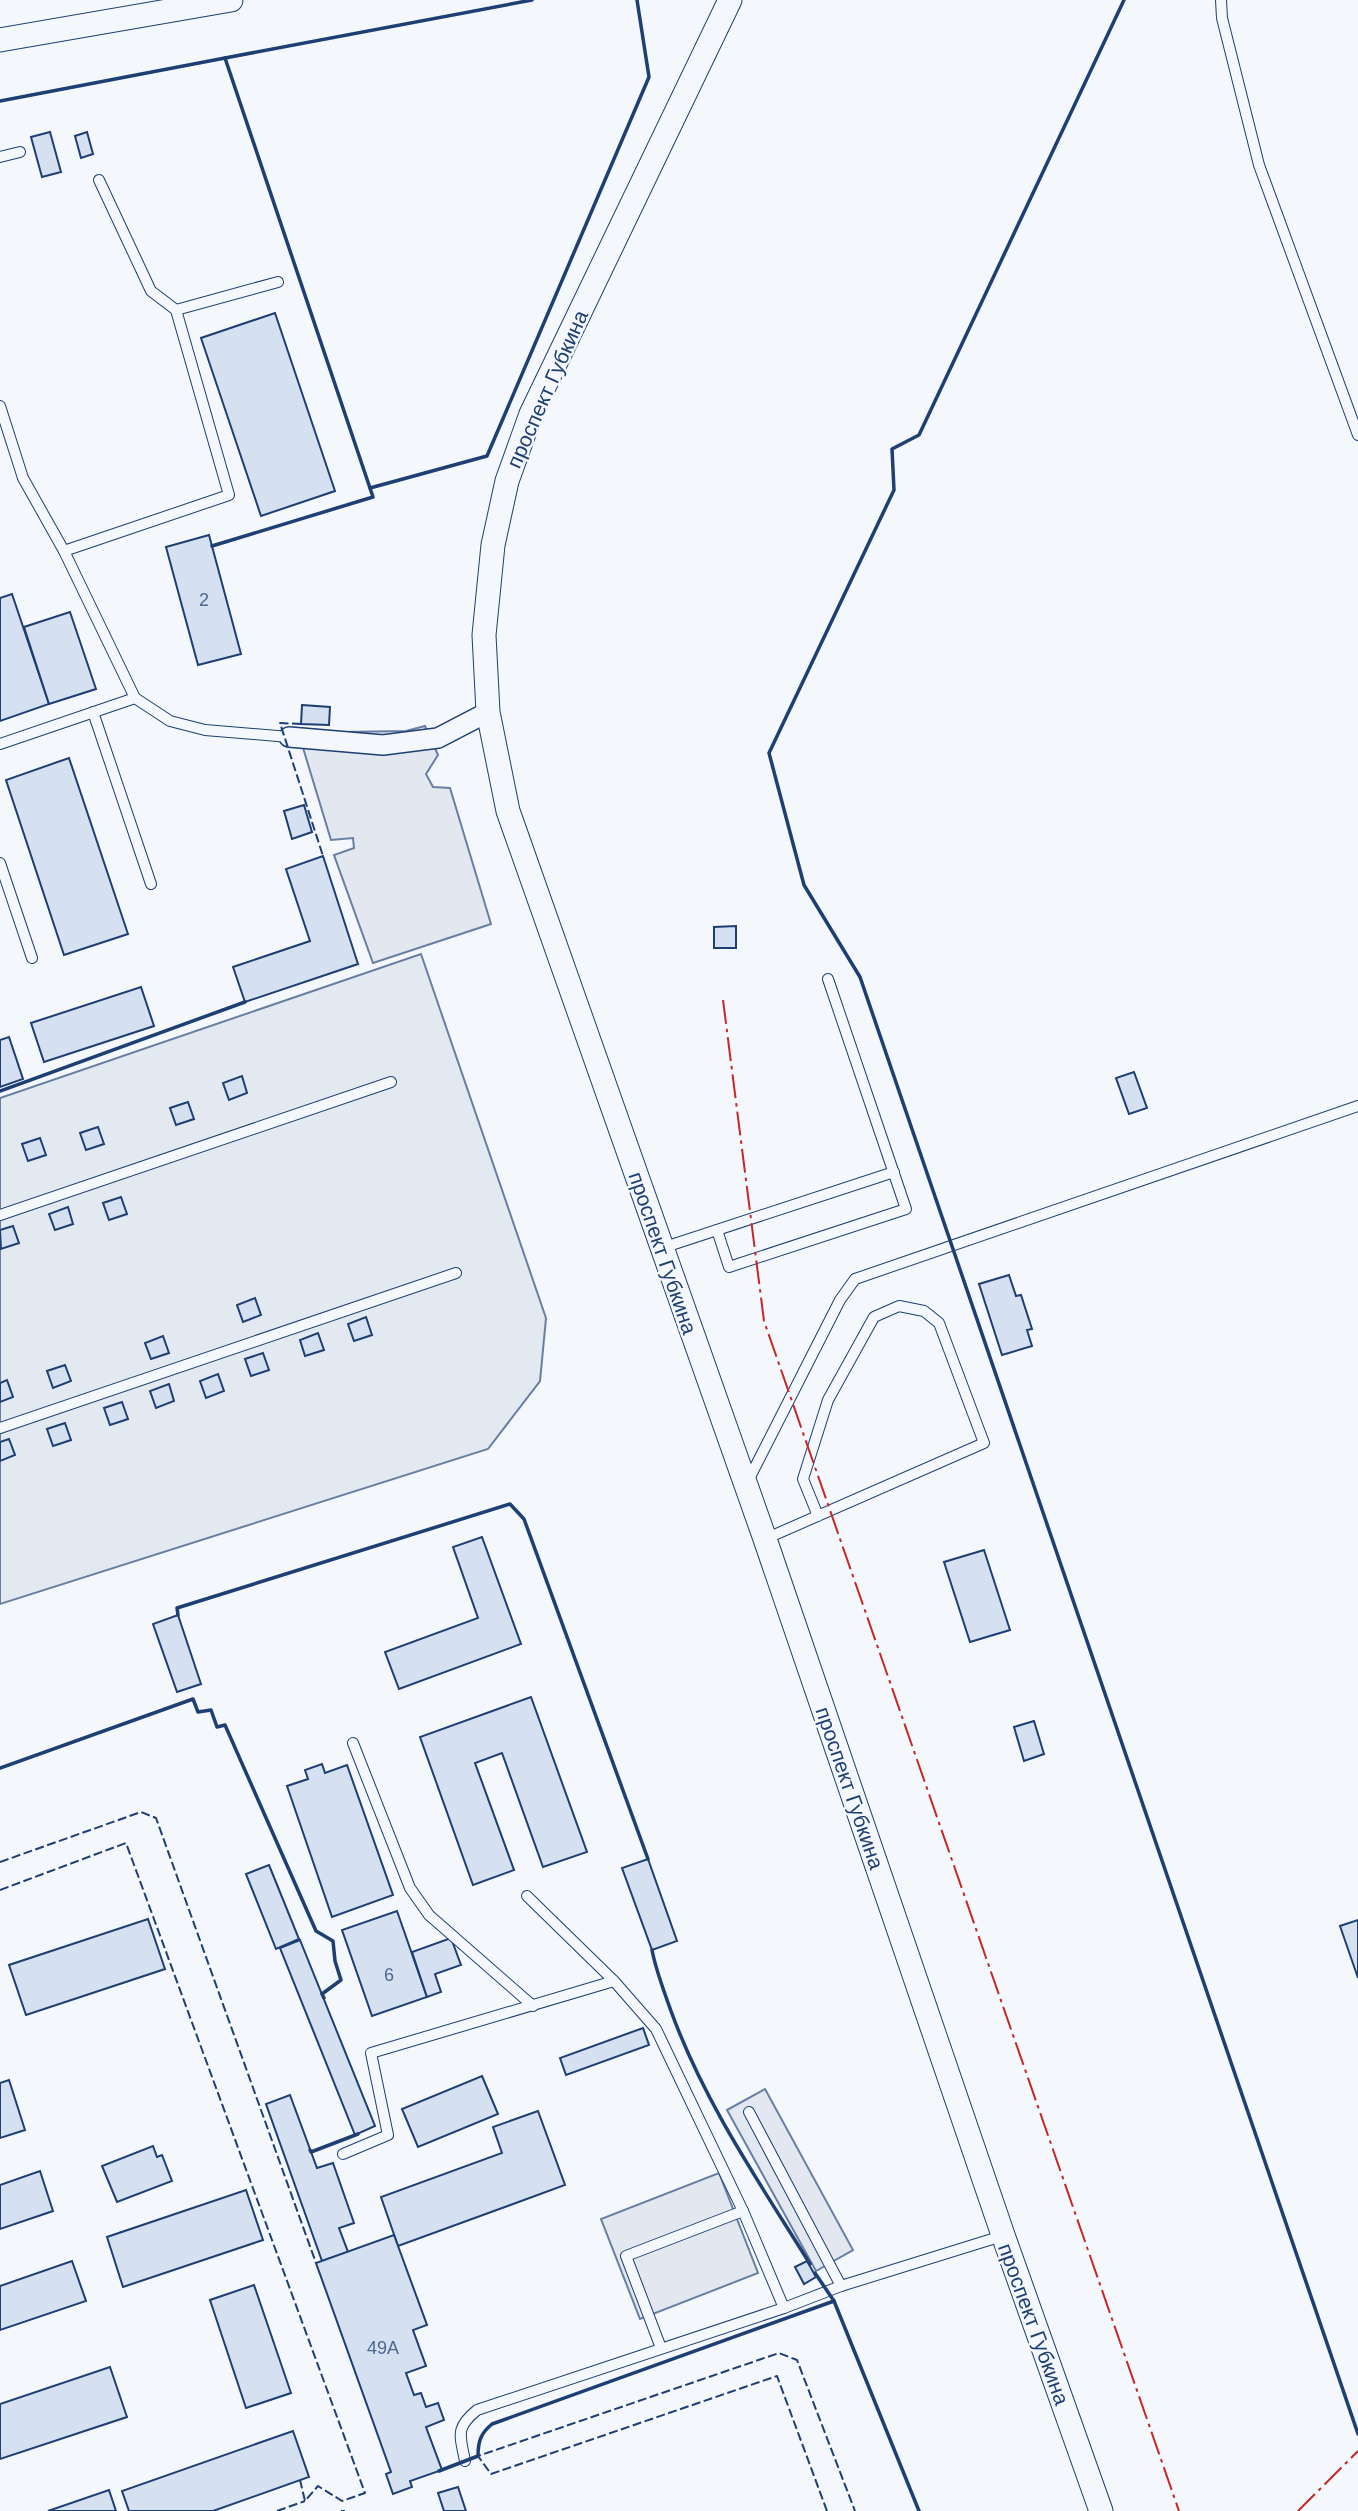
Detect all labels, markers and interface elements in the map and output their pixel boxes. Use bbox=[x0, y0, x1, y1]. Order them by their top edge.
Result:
street label: проспект Губкина bbox=[502, 306, 592, 471]
house number: 2 bbox=[199, 590, 209, 610]
street label: проспект Губкина bbox=[624, 1169, 702, 1337]
street label: проспект Губкина bbox=[811, 1704, 889, 1872]
house number: 6 bbox=[384, 1965, 394, 1985]
street label: проспект Губкина bbox=[994, 2240, 1074, 2408]
house number: 49А bbox=[367, 2338, 399, 2358]

